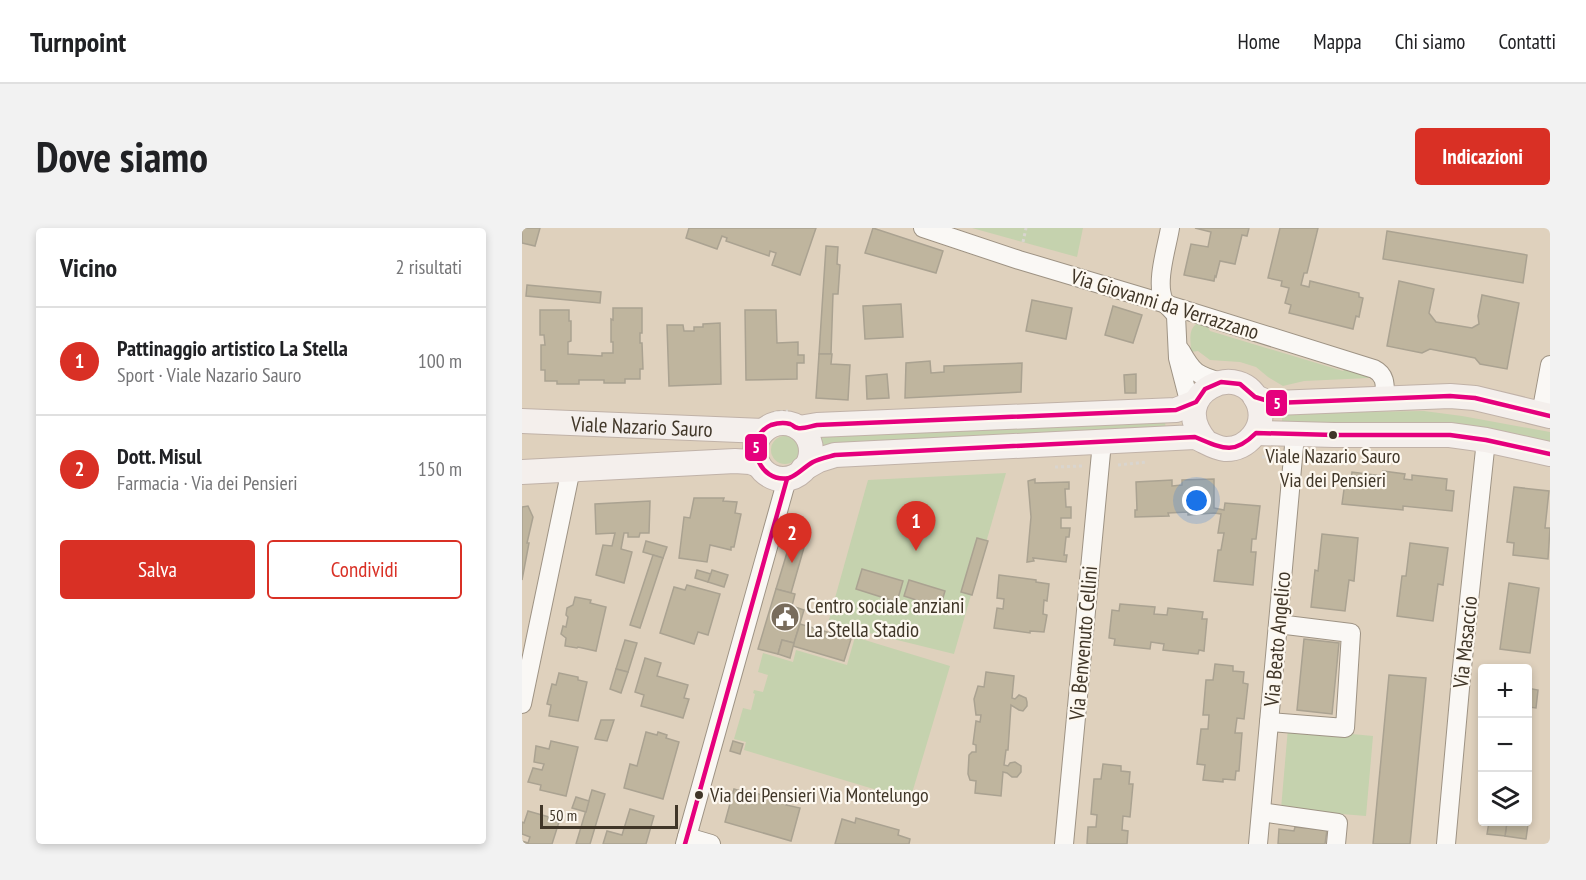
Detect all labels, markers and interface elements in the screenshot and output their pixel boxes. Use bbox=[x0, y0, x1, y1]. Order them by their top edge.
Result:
text: Turnpoint bbox=[30, 23, 126, 60]
text: Home bbox=[1238, 28, 1280, 55]
text: Mappa bbox=[1313, 28, 1362, 55]
text: Chi siamo bbox=[1395, 28, 1465, 55]
text: Contatti bbox=[1498, 28, 1556, 55]
button: Indicazioni bbox=[1415, 128, 1550, 185]
text: Dove siamo bbox=[36, 129, 208, 184]
text: Vicino bbox=[60, 251, 117, 284]
text: 2 risultati bbox=[396, 254, 462, 280]
street label: Via Giovanni da Verrazzano bbox=[1067, 262, 1262, 345]
text: Pattinaggio artistico La Stella bbox=[117, 334, 348, 362]
text: 1 bbox=[75, 348, 84, 374]
text: 100 m bbox=[418, 348, 462, 374]
text: Sport · Viale Nazario Sauro bbox=[117, 362, 301, 388]
line badge: 5 bbox=[1265, 389, 1288, 417]
text: 5 bbox=[1273, 393, 1281, 413]
street label: Viale Nazario Sauro bbox=[570, 410, 713, 442]
marker: Viale Nazario Sauro Via dei Pensieri bbox=[1327, 429, 1339, 441]
line badge: 5 bbox=[744, 433, 768, 462]
text: 5 bbox=[752, 437, 760, 457]
text: Dott. Misul bbox=[117, 442, 201, 470]
place label: Viale Nazario Sauro Via dei Pensieri bbox=[1265, 443, 1400, 493]
text: 2 bbox=[75, 456, 84, 482]
text: 150 m bbox=[418, 456, 462, 482]
text: Farmacia · Via dei Pensieri bbox=[117, 470, 297, 496]
your location bbox=[1182, 486, 1211, 515]
pin: 1 bbox=[896, 502, 936, 551]
pin: 2 bbox=[772, 514, 812, 563]
button: Salva bbox=[60, 540, 255, 599]
button: Condividi bbox=[267, 540, 462, 599]
street label: Via Benvenuto Cellini bbox=[1063, 565, 1103, 722]
street label: Via Beato Angelico bbox=[1258, 570, 1296, 709]
place label: Centro sociale anziani La Stella Stadio bbox=[806, 592, 965, 643]
street label: Via Masaccio bbox=[1447, 595, 1483, 690]
public building icon: Centro sociale anziani La Stella Stadio bbox=[769, 601, 801, 633]
map controls bbox=[1478, 664, 1532, 826]
button: + bbox=[1478, 664, 1532, 718]
button: − bbox=[1478, 718, 1532, 772]
button: layers bbox=[1478, 772, 1532, 826]
place label: Via dei Pensieri Via Montelungo bbox=[709, 782, 929, 808]
marker: Via dei Pensieri Via Montelungo bbox=[693, 789, 705, 801]
scale bar bbox=[540, 802, 678, 830]
text: 50 m bbox=[549, 805, 577, 825]

